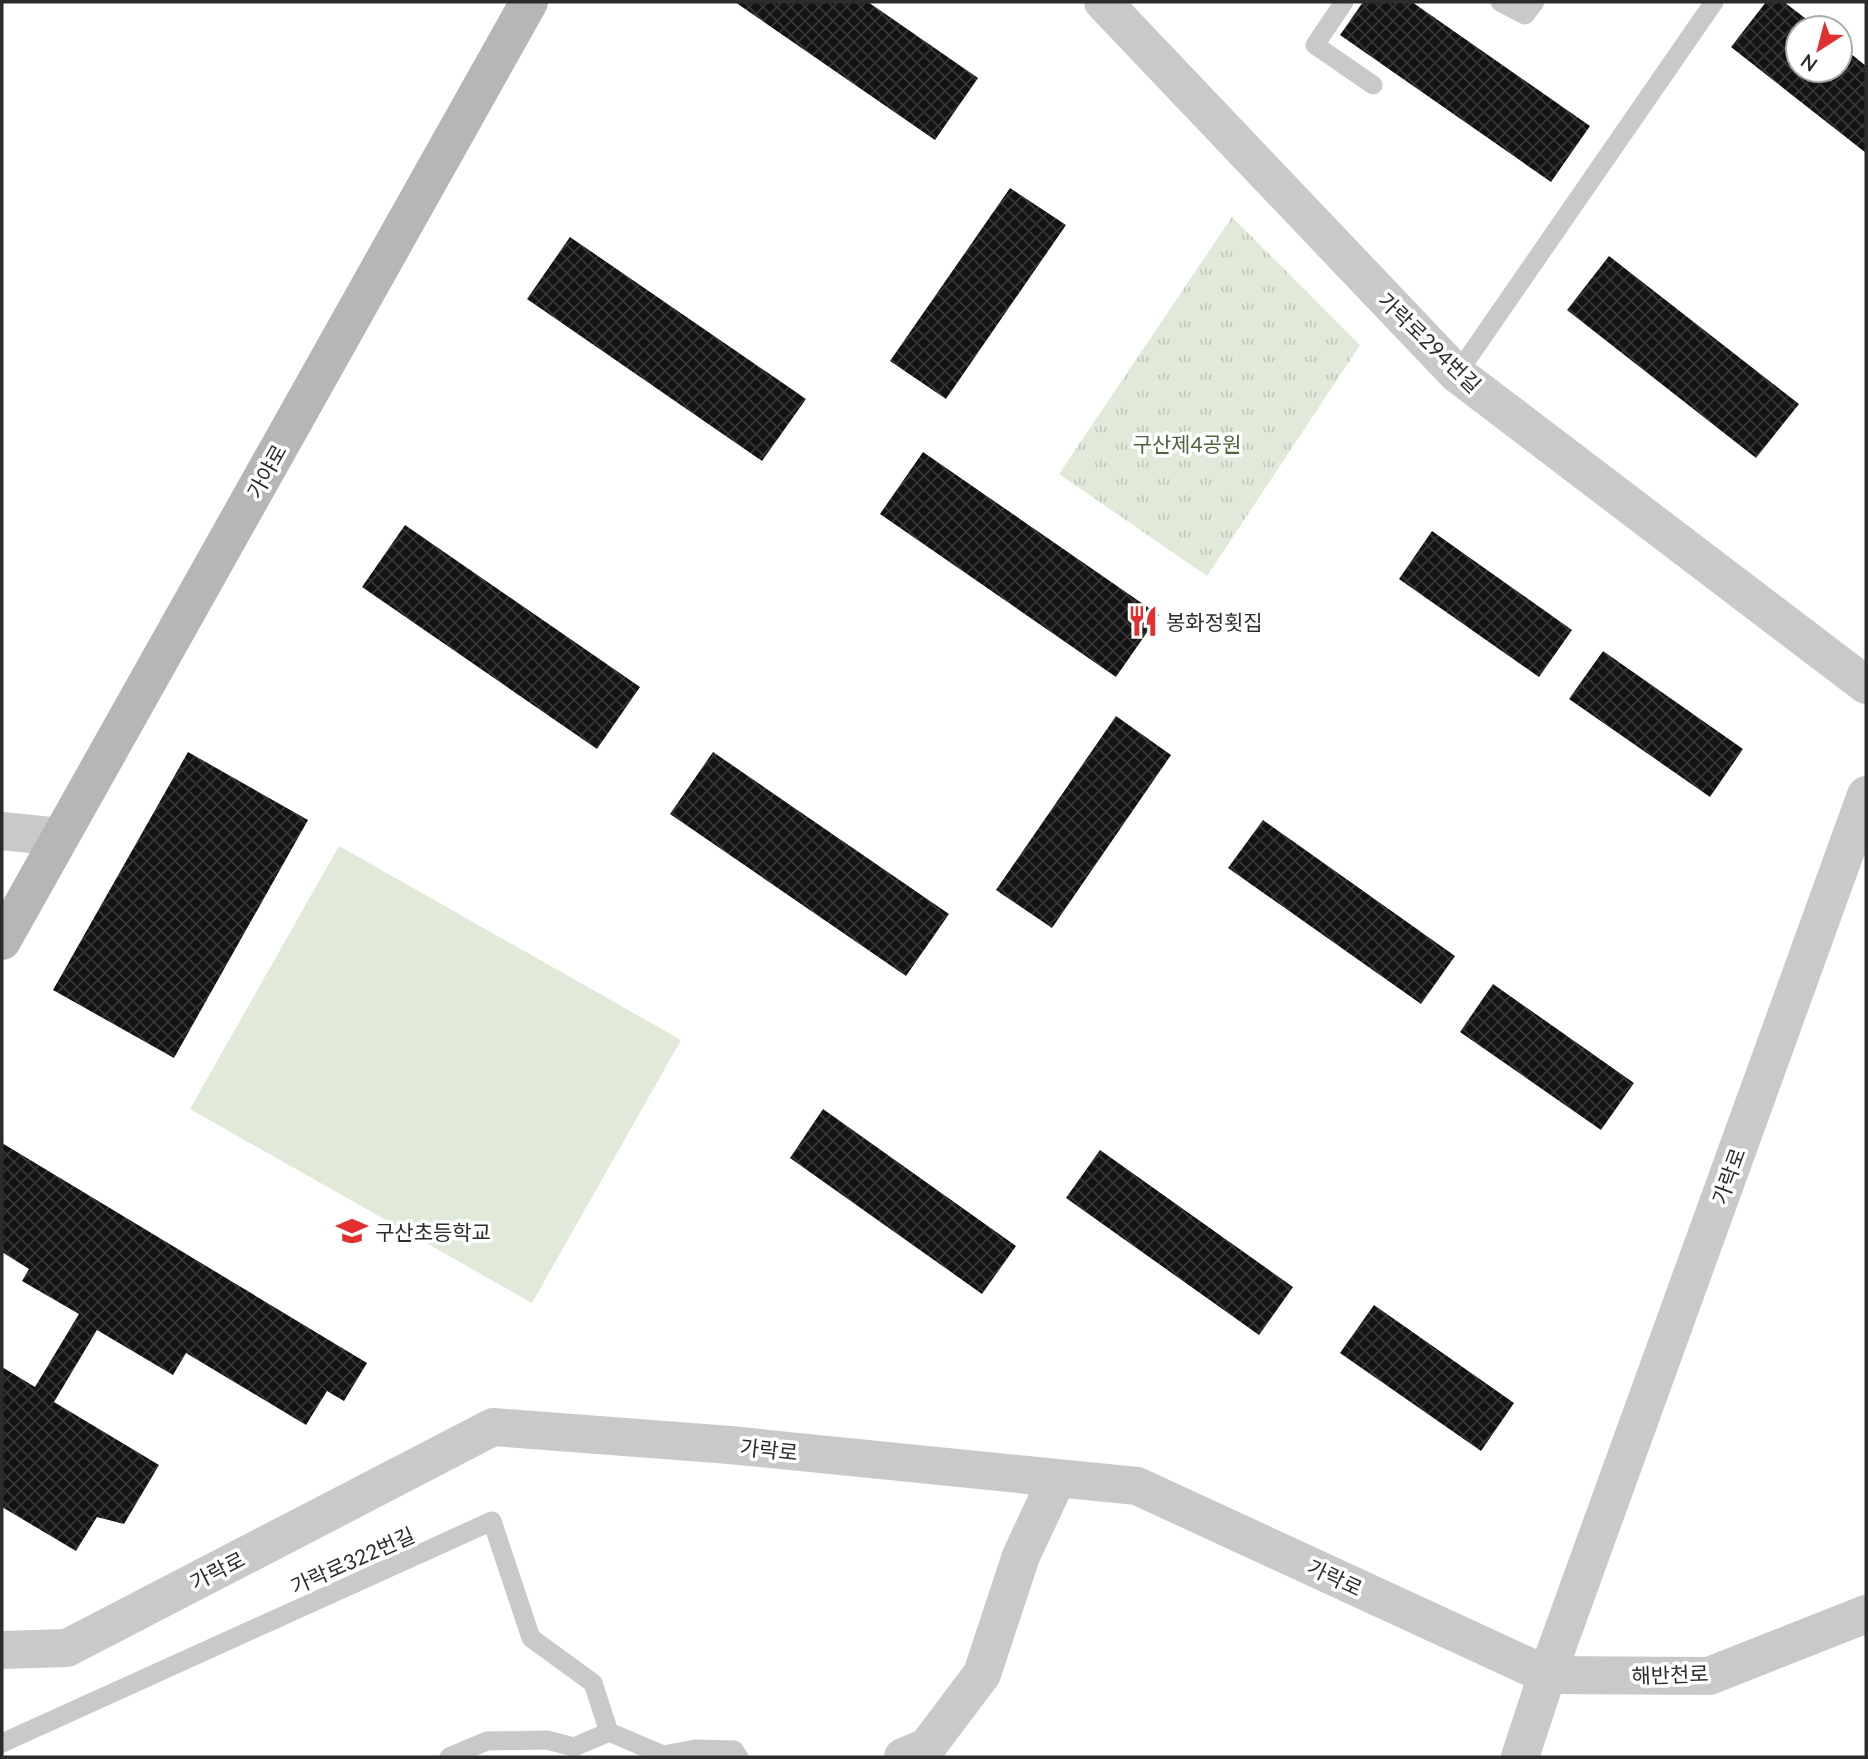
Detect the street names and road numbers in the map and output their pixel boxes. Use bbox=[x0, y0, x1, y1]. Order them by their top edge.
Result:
street label: 가락로294번길 bbox=[1373, 287, 1487, 397]
street label: 가야로 bbox=[241, 440, 291, 502]
street label: 가락로 bbox=[1706, 1144, 1750, 1208]
street label: 가락로 bbox=[739, 1434, 799, 1464]
street label: 가락로322번길 bbox=[286, 1522, 418, 1598]
street label: 가락로 bbox=[185, 1546, 249, 1594]
street label: 가락로 bbox=[1303, 1553, 1367, 1601]
street label: 해반천로 bbox=[1631, 1660, 1709, 1688]

